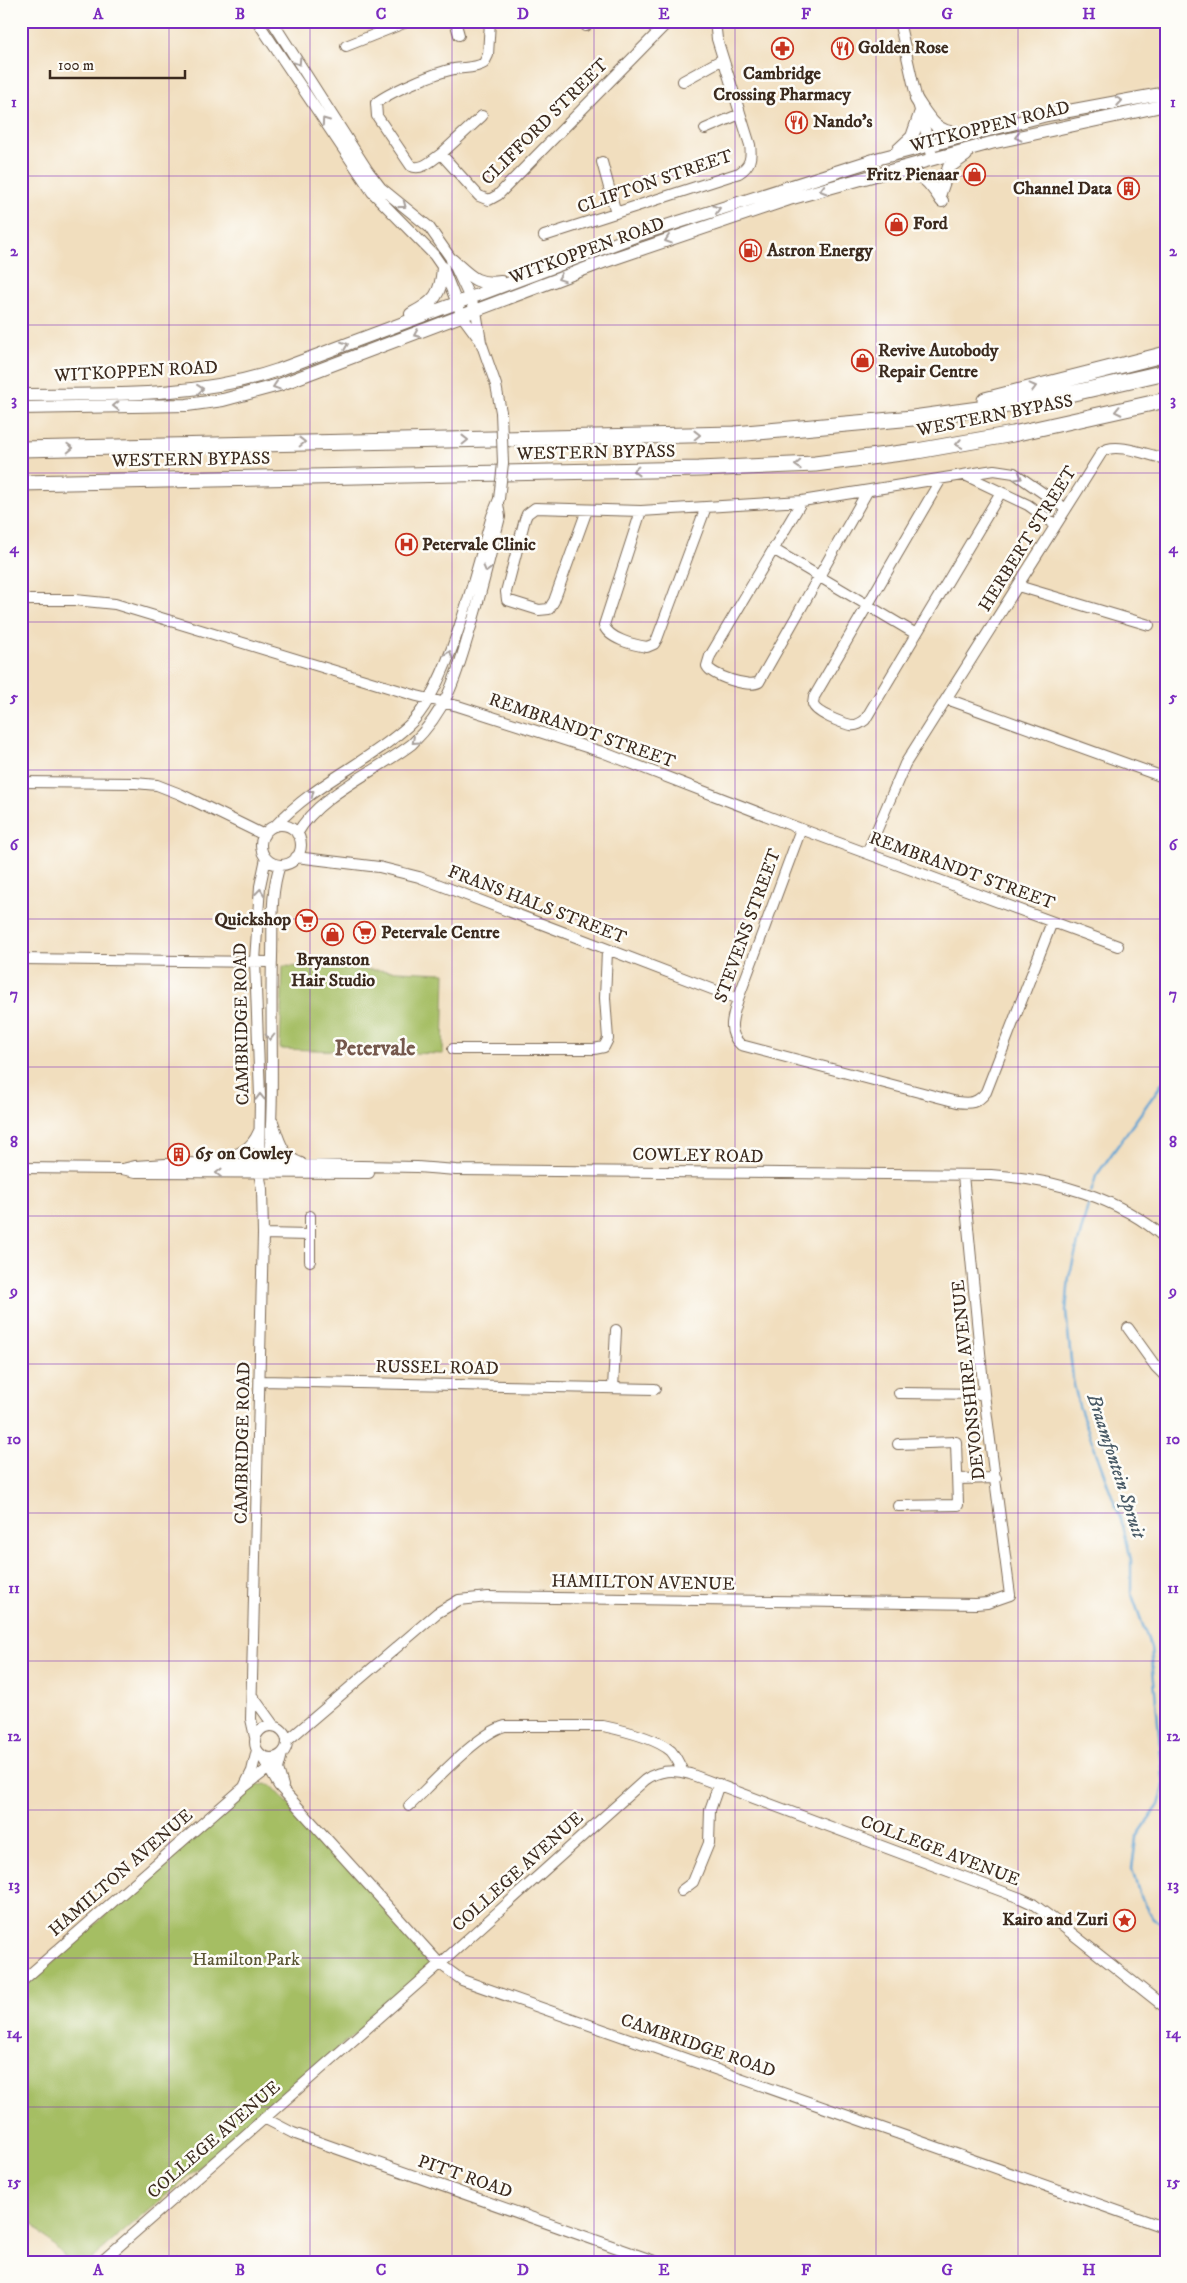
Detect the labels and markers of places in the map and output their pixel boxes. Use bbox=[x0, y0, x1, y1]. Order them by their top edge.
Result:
restaurant icon: Golden Rose bbox=[830, 36, 854, 60]
pharmacy icon: Cambridge Crossing Pharmacy bbox=[770, 37, 794, 61]
place label: Golden Rose bbox=[858, 37, 949, 59]
place label: Cambridge Crossing Pharmacy bbox=[713, 63, 851, 106]
restaurant icon: Nando's bbox=[785, 110, 809, 134]
place label: Nando's bbox=[813, 111, 872, 133]
shop icon: Fritz Pienaar bbox=[963, 163, 987, 187]
place label: Fritz Pienaar bbox=[866, 164, 959, 186]
building icon: Channel Data bbox=[1116, 177, 1140, 201]
place label: Channel Data bbox=[1013, 178, 1112, 200]
shop icon: Ford bbox=[885, 212, 909, 236]
place label: Ford bbox=[913, 213, 949, 235]
fuel station icon: Astron Energy bbox=[739, 239, 763, 263]
place label: Astron Energy bbox=[766, 240, 873, 262]
place label: Revive Autobody Repair Centre bbox=[878, 340, 999, 383]
shop icon: Revive Autobody Repair Centre bbox=[850, 349, 874, 373]
hospital icon: Petervale Clinic bbox=[394, 533, 418, 557]
place label: Petervale Clinic bbox=[422, 534, 536, 556]
supermarket icon: Quickshop bbox=[295, 908, 319, 932]
place label: Quickshop bbox=[214, 909, 291, 931]
supermarket icon: Petervale Centre bbox=[353, 921, 377, 945]
place label: Petervale Centre bbox=[381, 922, 500, 944]
shop icon: Bryanston Hair Studio bbox=[321, 923, 345, 947]
place label: Bryanston Hair Studio bbox=[291, 949, 375, 992]
building icon: 65 on Cowley bbox=[167, 1142, 191, 1166]
place label: 65 on Cowley bbox=[195, 1143, 293, 1165]
place icon: Kairo and Zuri bbox=[1112, 1908, 1136, 1932]
place label: Kairo and Zuri bbox=[1002, 1909, 1108, 1931]

